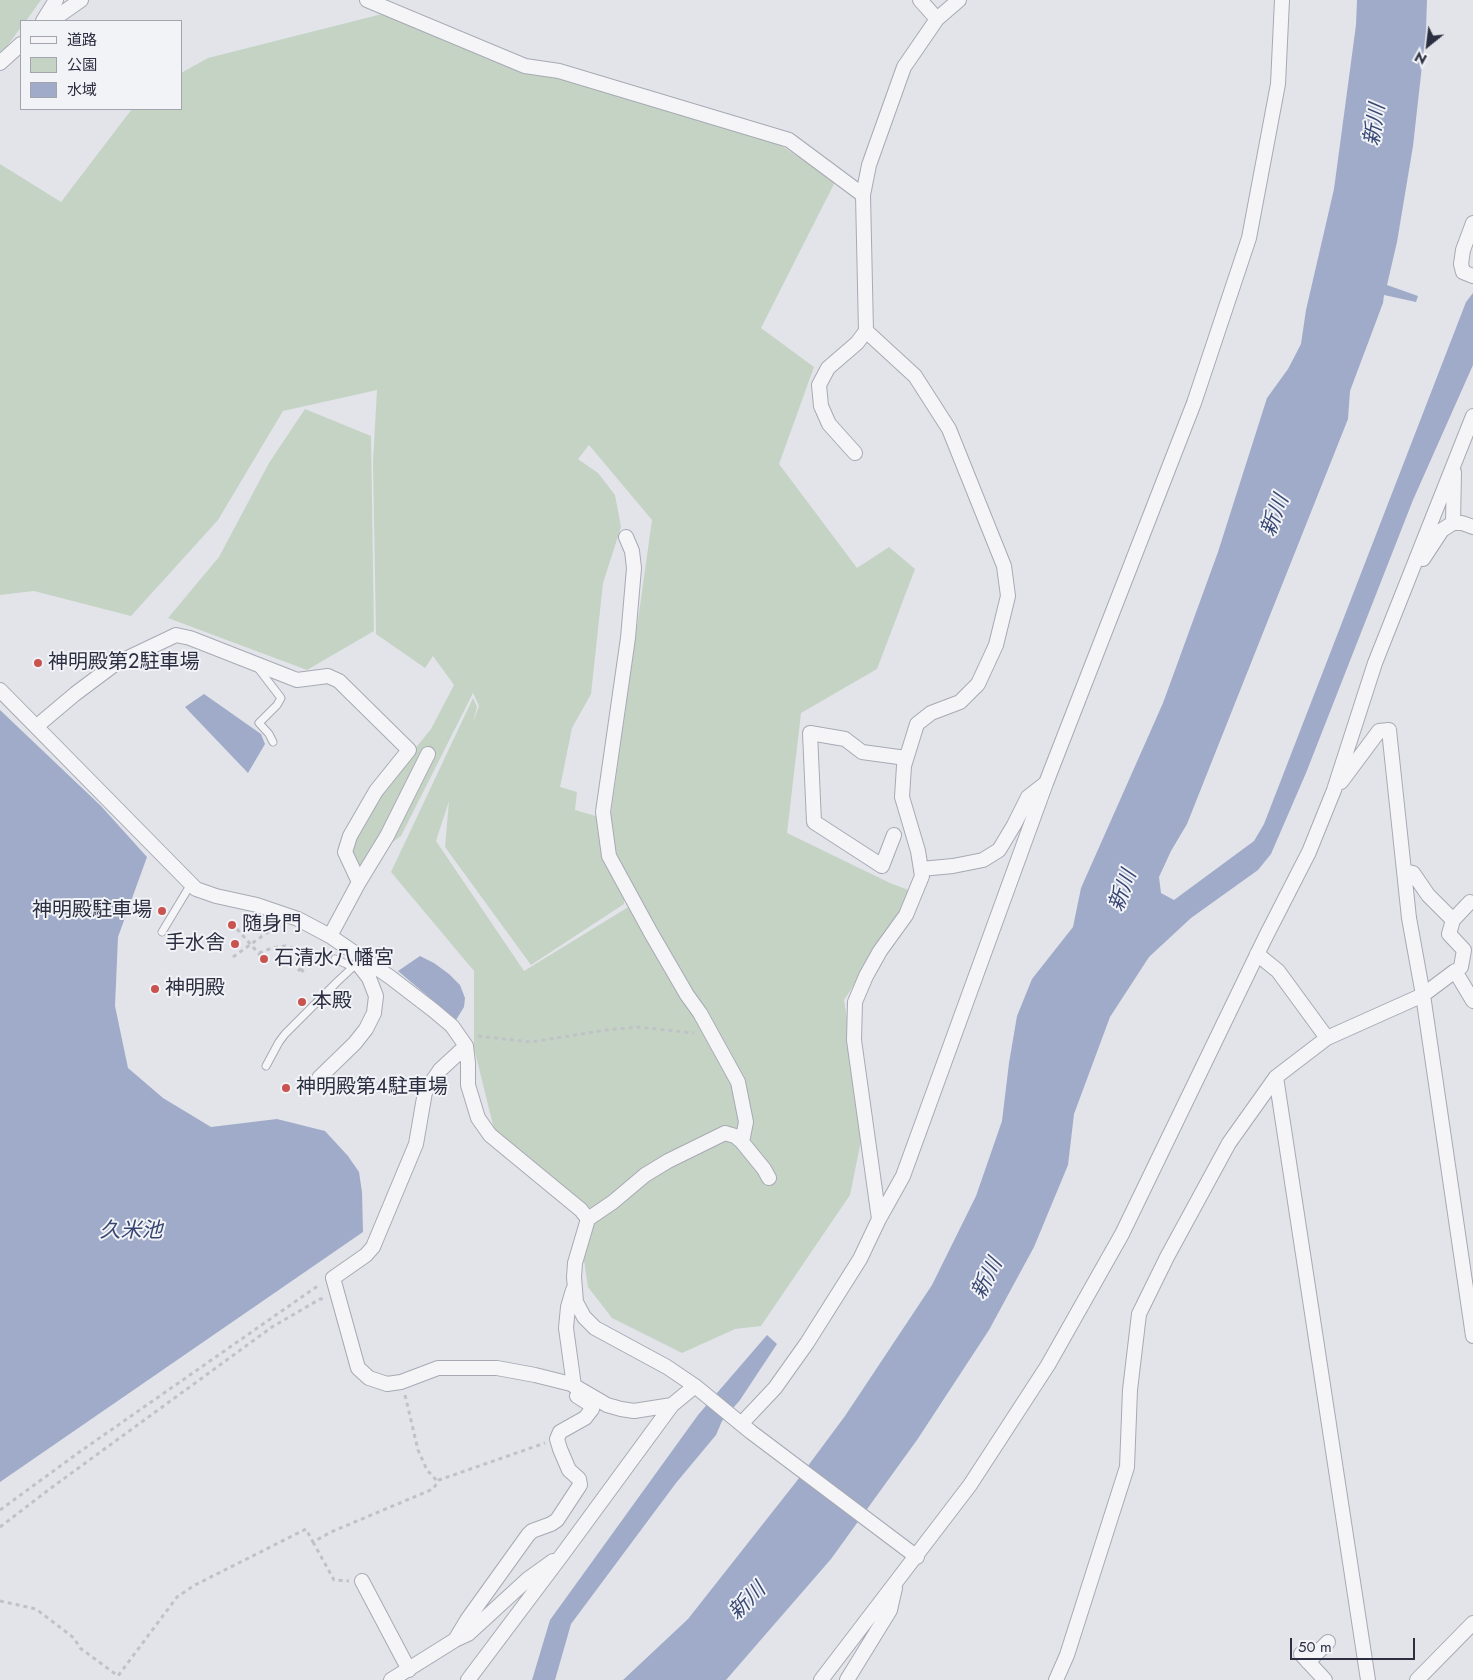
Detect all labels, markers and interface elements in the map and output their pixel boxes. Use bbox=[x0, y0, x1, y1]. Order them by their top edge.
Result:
legend bbox=[20, 20, 182, 110]
north arrow bbox=[1403, 20, 1453, 70]
text: 道路 bbox=[67, 29, 97, 51]
text: N bbox=[1411, 47, 1430, 70]
text: 公園 bbox=[67, 54, 97, 76]
text: 水域 bbox=[67, 79, 97, 101]
water label: 新川 bbox=[1360, 102, 1392, 148]
water label: 新川 bbox=[1257, 492, 1295, 540]
place label: 神明殿第2駐車場 bbox=[48, 651, 199, 675]
marker: 神明殿第2駐車場 bbox=[32, 657, 44, 669]
water label: 新川 bbox=[1105, 867, 1143, 915]
place label: 神明殿駐車場 bbox=[32, 899, 152, 923]
marker: 神明殿駐車場 bbox=[156, 905, 168, 917]
place label: 随身門 bbox=[242, 913, 302, 937]
marker: 随身門 bbox=[226, 919, 238, 931]
place label: 手水舎 bbox=[165, 932, 225, 956]
marker: 手水舎 bbox=[229, 938, 241, 950]
place label: 石清水八幡宮 bbox=[274, 947, 394, 971]
marker: 石清水八幡宮 bbox=[258, 953, 270, 965]
place label: 神明殿 bbox=[165, 977, 225, 1001]
marker: 神明殿 bbox=[149, 983, 161, 995]
place label: 本殿 bbox=[312, 990, 352, 1014]
marker: 本殿 bbox=[296, 996, 308, 1008]
place label: 神明殿第4駐車場 bbox=[296, 1076, 448, 1100]
marker: 神明殿第4駐車場 bbox=[280, 1082, 292, 1094]
water label: 久米池 bbox=[100, 1219, 162, 1245]
water label: 新川 bbox=[967, 1255, 1009, 1303]
water label: 新川 bbox=[724, 1578, 772, 1626]
scale bar bbox=[1293, 1628, 1418, 1660]
text: 50 m bbox=[1298, 1636, 1332, 1658]

